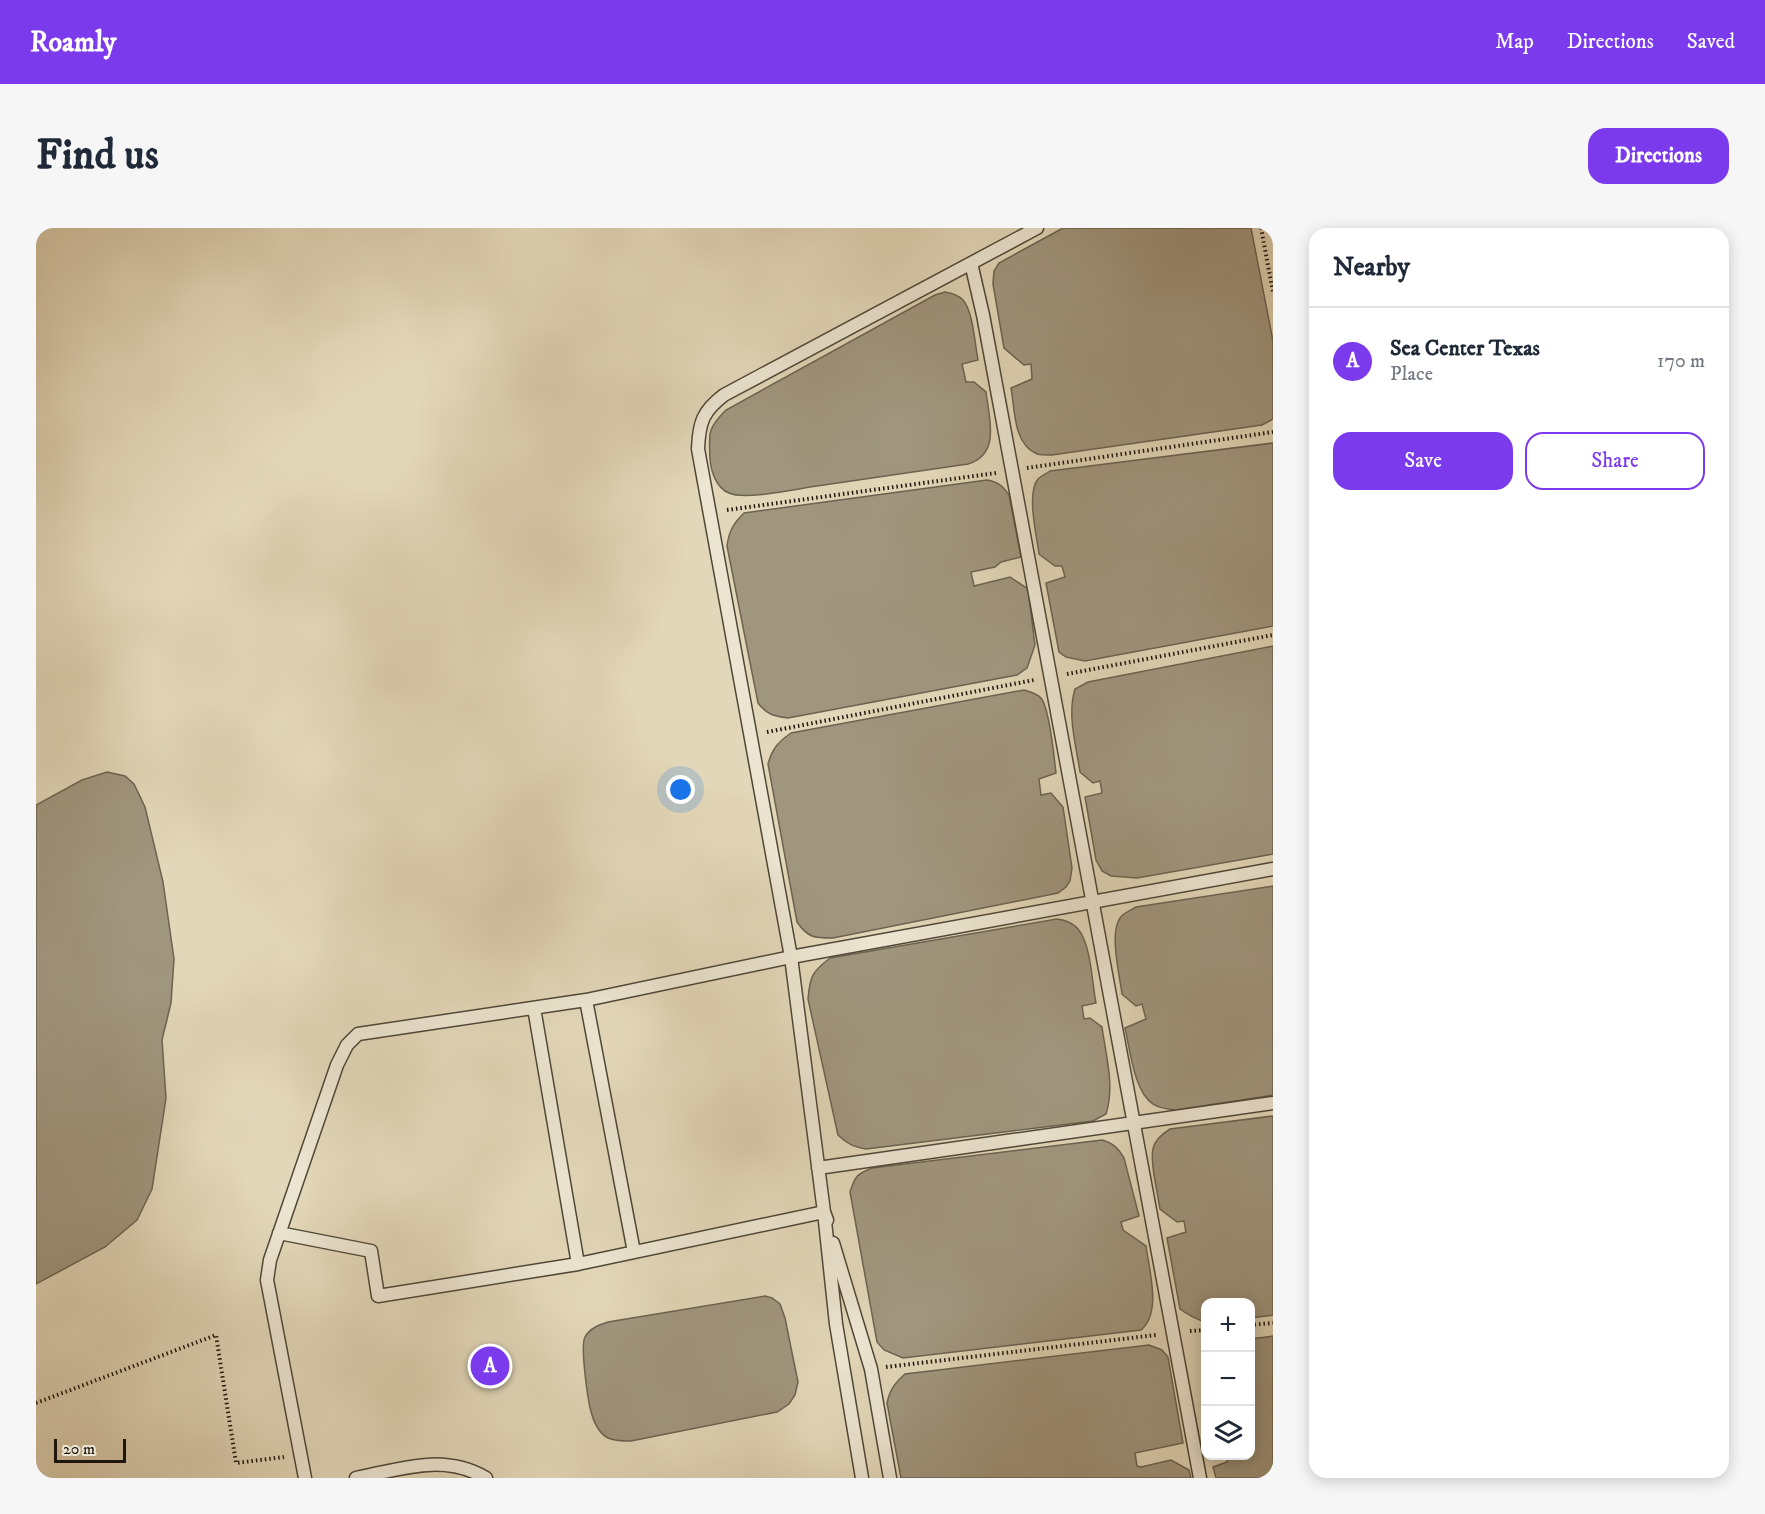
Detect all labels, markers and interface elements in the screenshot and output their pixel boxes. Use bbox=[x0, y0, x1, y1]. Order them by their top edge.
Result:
text: Roamly bbox=[30, 25, 116, 60]
text: Map bbox=[1495, 29, 1534, 55]
text: Directions bbox=[1567, 29, 1654, 55]
text: Saved bbox=[1687, 29, 1735, 55]
button: Directions bbox=[1588, 128, 1729, 184]
text: Find us bbox=[36, 130, 159, 182]
text: Nearby bbox=[1333, 251, 1410, 284]
text: Sea Center Texas bbox=[1390, 335, 1540, 362]
text: A bbox=[1346, 349, 1359, 374]
text: 170 m bbox=[1657, 349, 1705, 374]
text: Place bbox=[1390, 362, 1433, 387]
button: Save bbox=[1333, 432, 1513, 490]
button: Share bbox=[1525, 432, 1705, 490]
your location bbox=[666, 775, 695, 804]
map controls bbox=[1201, 1298, 1255, 1460]
button: + bbox=[1201, 1298, 1255, 1352]
pin: A bbox=[470, 1344, 510, 1388]
button: − bbox=[1201, 1352, 1255, 1406]
button: layers bbox=[1201, 1406, 1255, 1460]
scale bar bbox=[54, 1436, 126, 1464]
text: 20 m bbox=[63, 1439, 95, 1459]

